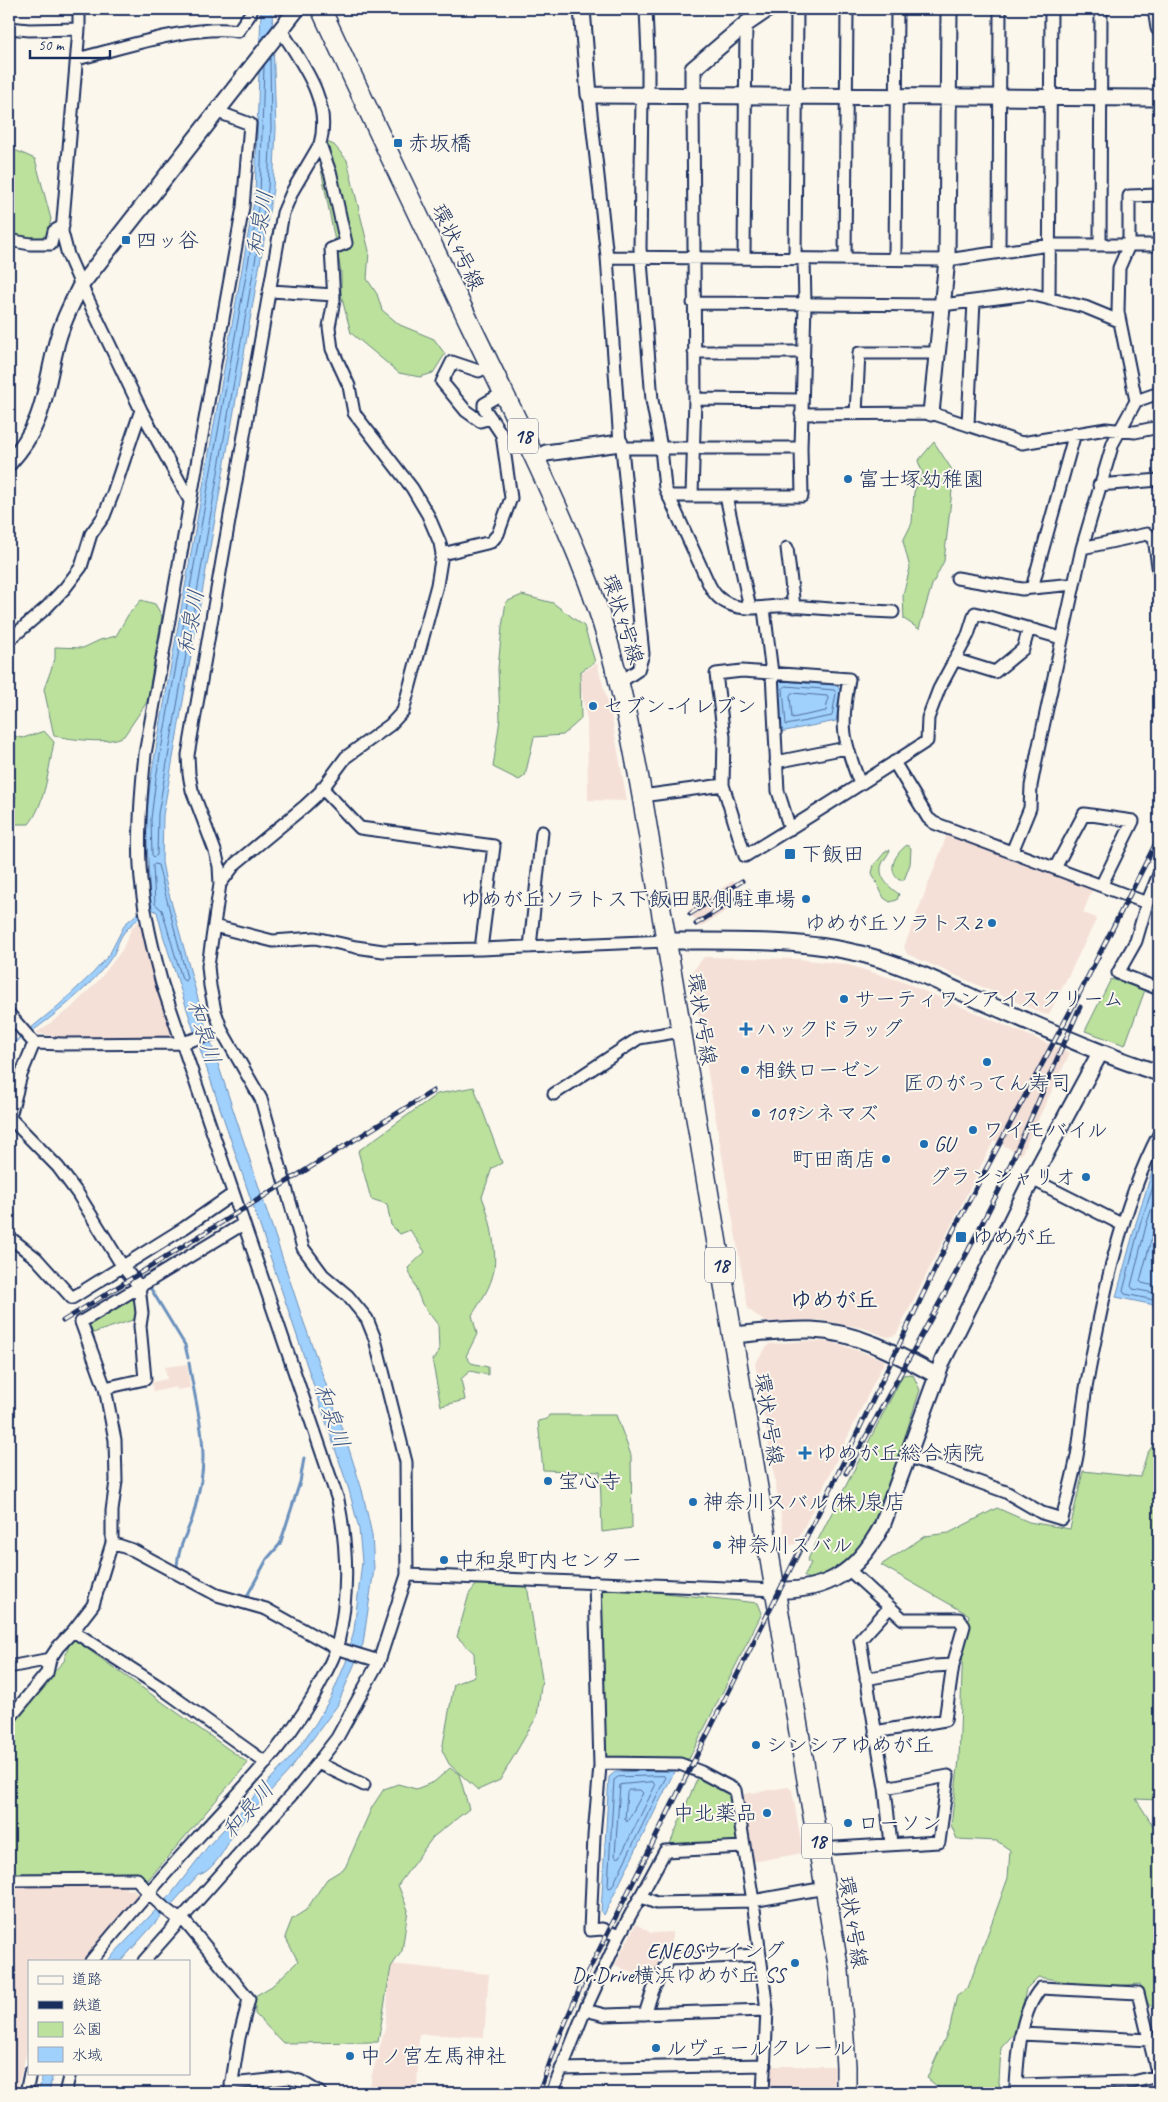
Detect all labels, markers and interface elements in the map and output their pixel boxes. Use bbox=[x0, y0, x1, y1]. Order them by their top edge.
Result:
scale bar bbox=[30, 28, 110, 60]
text: 50 m bbox=[38, 36, 65, 55]
place label: 赤坂橋 bbox=[408, 130, 471, 156]
marker: 赤坂橋 bbox=[392, 137, 404, 149]
water label: 和泉川 bbox=[240, 188, 280, 258]
street label: 環状4号線 bbox=[426, 199, 490, 295]
place label: 四ッ谷 bbox=[136, 227, 199, 253]
marker: 四ッ谷 bbox=[120, 234, 132, 246]
road number: 18 bbox=[508, 418, 538, 454]
place label: 富士塚幼稚園 bbox=[858, 466, 984, 492]
marker: 富士塚幼稚園 bbox=[842, 473, 854, 485]
street label: 環状4号線 bbox=[596, 571, 650, 667]
water label: 和泉川 bbox=[171, 587, 211, 657]
place label: セブン-イレブン bbox=[603, 693, 757, 719]
marker: セブン-イレブン bbox=[587, 700, 599, 712]
place label: 下飯田 bbox=[801, 841, 864, 867]
marker: 下飯田 bbox=[783, 847, 797, 861]
place label: ゆめが丘ソラトス下飯田駅側駐車場 bbox=[460, 886, 796, 912]
marker: ゆめが丘ソラトス下飯田駅側駐車場 bbox=[800, 893, 812, 905]
place label: ゆめが丘ソラトス2 bbox=[805, 910, 984, 936]
marker: ゆめが丘ソラトス2 bbox=[986, 917, 998, 929]
street label: 環状4号線 bbox=[682, 971, 722, 1067]
place label: サーティワンアイスクリーム bbox=[854, 986, 1124, 1012]
marker: サーティワンアイスクリーム bbox=[838, 993, 850, 1005]
water label: 和泉川 bbox=[181, 996, 227, 1068]
place label: ハックドラッグ bbox=[756, 1016, 903, 1042]
marker: ハックドラッグ bbox=[740, 1023, 752, 1035]
marker: 匠のがってん寿司 bbox=[981, 1056, 993, 1068]
place label: 相鉄ローゼン bbox=[755, 1057, 881, 1083]
marker: 相鉄ローゼン bbox=[739, 1064, 751, 1076]
place label: 匠のがってん寿司 bbox=[903, 1070, 1071, 1096]
place label: 109シネマズ bbox=[766, 1100, 878, 1126]
marker: 109シネマズ bbox=[750, 1107, 762, 1119]
place label: ワイモバイル bbox=[983, 1117, 1108, 1143]
marker: ワイモバイル bbox=[967, 1124, 979, 1136]
place label: GU bbox=[934, 1131, 958, 1157]
marker: GU bbox=[918, 1138, 930, 1150]
place label: 町田商店 bbox=[792, 1146, 876, 1172]
marker: 町田商店 bbox=[880, 1153, 892, 1165]
place label: グランシャリオ bbox=[929, 1164, 1076, 1190]
marker: グランシャリオ bbox=[1080, 1171, 1092, 1183]
place label: ゆめが丘 bbox=[972, 1224, 1056, 1250]
marker: ゆめが丘 bbox=[954, 1230, 968, 1244]
road number: 18 bbox=[705, 1248, 735, 1282]
district label: ゆめが丘 bbox=[790, 1286, 878, 1314]
street label: 環状4号線 bbox=[749, 1371, 789, 1467]
water label: 和泉川 bbox=[308, 1380, 356, 1452]
place label: ゆめが丘総合病院 bbox=[816, 1440, 984, 1466]
marker: ゆめが丘総合病院 bbox=[798, 1446, 812, 1460]
place label: 宝心寺 bbox=[558, 1468, 621, 1494]
marker: 宝心寺 bbox=[542, 1475, 554, 1487]
place label: 神奈川スバル(株)泉店 bbox=[703, 1489, 906, 1515]
marker: 神奈川スバル(株)泉店 bbox=[687, 1496, 699, 1508]
place label: 神奈川スバル bbox=[727, 1532, 853, 1558]
marker: 神奈川スバル bbox=[711, 1539, 723, 1551]
place label: 中和泉町内センター bbox=[454, 1547, 642, 1573]
marker: 中和泉町内センター bbox=[438, 1554, 450, 1566]
place label: シンシアゆめが丘 bbox=[766, 1732, 934, 1758]
marker: シンシアゆめが丘 bbox=[750, 1739, 762, 1751]
water label: 和泉川 bbox=[216, 1776, 280, 1844]
place label: 中北薬品 bbox=[673, 1800, 757, 1826]
marker: 中北薬品 bbox=[761, 1807, 773, 1819]
place label: ローソン bbox=[858, 1810, 942, 1836]
marker: ローソン bbox=[842, 1817, 854, 1829]
road number: 18 bbox=[802, 1824, 832, 1858]
street label: 環状4号線 bbox=[833, 1874, 873, 1970]
place label: ENEOSウイング Dr.Drive横浜ゆめが丘 SS bbox=[572, 1938, 788, 1988]
marker: ENEOSウイング Dr.Drive横浜ゆめが丘 SS bbox=[789, 1957, 801, 1969]
legend bbox=[28, 1960, 190, 2074]
text: 道路 bbox=[72, 1970, 102, 1989]
text: 鉄道 bbox=[72, 1996, 102, 2015]
text: 公園 bbox=[72, 2020, 102, 2039]
place label: ルヴェールクレール bbox=[666, 2035, 853, 2061]
marker: ルヴェールクレール bbox=[650, 2042, 662, 2054]
place label: 中ノ宮左馬神社 bbox=[360, 2043, 507, 2069]
text: 水域 bbox=[72, 2046, 102, 2065]
marker: 中ノ宮左馬神社 bbox=[344, 2050, 356, 2062]

